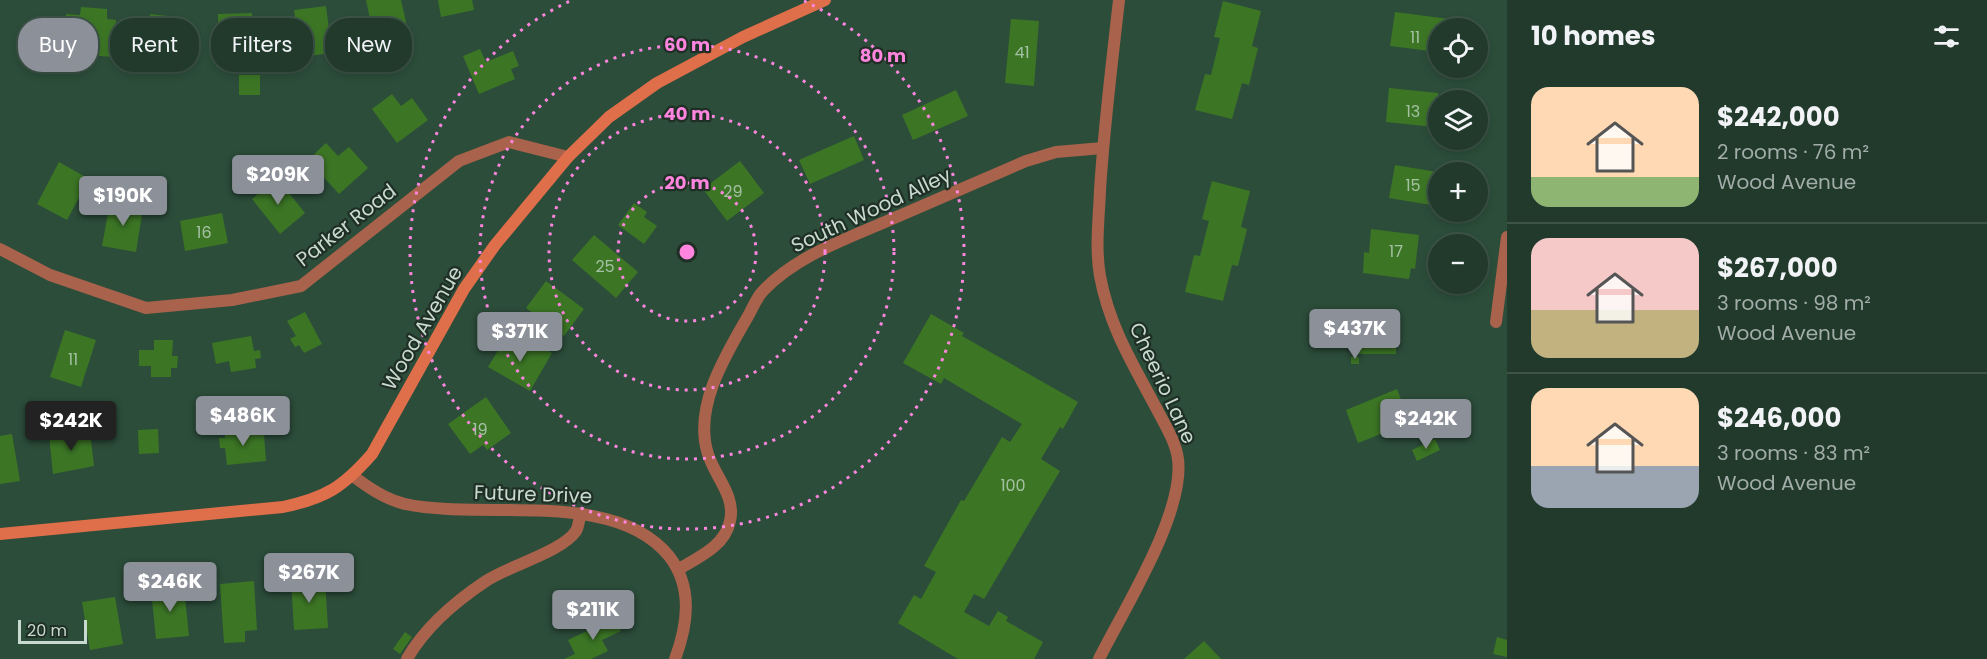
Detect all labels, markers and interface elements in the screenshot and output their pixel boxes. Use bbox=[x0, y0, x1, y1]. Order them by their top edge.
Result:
chip: Buy bbox=[18, 18, 98, 72]
chip: Rent bbox=[110, 18, 199, 72]
chip: Filters bbox=[211, 18, 313, 72]
chip: New bbox=[325, 18, 412, 72]
map controls bbox=[1428, 18, 1488, 294]
button: locate bbox=[1428, 18, 1488, 78]
text: 10 homes bbox=[1531, 18, 1655, 54]
icon: filters bbox=[1930, 20, 1963, 53]
house number: 11 bbox=[1410, 26, 1420, 49]
text: 60 m bbox=[664, 32, 710, 57]
house number: 41 bbox=[1014, 41, 1030, 64]
text: 80 m bbox=[860, 43, 906, 68]
button: layers bbox=[1428, 90, 1488, 150]
text: $242,000 bbox=[1717, 99, 1840, 135]
house number: 13 bbox=[1406, 100, 1420, 123]
text: 40 m bbox=[664, 101, 710, 126]
icon: home bbox=[1579, 111, 1651, 183]
text: 2 rooms · 76 m² bbox=[1717, 138, 1869, 166]
pin: $209K bbox=[236, 155, 320, 206]
text: $209K bbox=[246, 160, 310, 188]
street label: South Wood Alley bbox=[786, 161, 956, 259]
button: + bbox=[1428, 162, 1488, 222]
text: Wood Avenue bbox=[1717, 168, 1856, 196]
text: 20 m bbox=[665, 170, 709, 195]
house number: 15 bbox=[1405, 174, 1421, 197]
pin: $190K bbox=[81, 176, 165, 227]
street label: Parker Road bbox=[290, 177, 402, 273]
house number: 29 bbox=[723, 180, 743, 203]
text: $190K bbox=[93, 181, 153, 209]
house number: 16 bbox=[196, 221, 212, 244]
button: − bbox=[1428, 234, 1488, 294]
house number: 17 bbox=[1389, 240, 1403, 263]
centre of rings bbox=[677, 242, 697, 262]
text: $267,000 bbox=[1717, 250, 1838, 286]
house number: 25 bbox=[595, 255, 615, 278]
street label: Wood Avenue bbox=[375, 261, 469, 395]
icon: home bbox=[1579, 262, 1651, 334]
text: 3 rooms · 98 m² bbox=[1717, 289, 1871, 317]
pin: $437K bbox=[1313, 309, 1397, 360]
pin: $371K bbox=[478, 312, 562, 363]
text: $437K bbox=[1323, 314, 1387, 342]
text: $371K bbox=[491, 317, 549, 345]
street label: Cheerio Lane bbox=[1123, 318, 1203, 448]
text: Wood Avenue bbox=[1717, 319, 1856, 347]
house number: 11 bbox=[68, 348, 78, 371]
pin: $486K bbox=[201, 396, 285, 447]
pin: $242K bbox=[1384, 399, 1468, 450]
text: $246,000 bbox=[1717, 400, 1841, 436]
pin: $242K bbox=[29, 401, 113, 452]
text: $486K bbox=[210, 401, 276, 429]
text: $242K bbox=[1394, 404, 1458, 432]
text: $242K bbox=[39, 406, 103, 434]
icon: home bbox=[1579, 412, 1651, 484]
house number: 19 bbox=[472, 418, 488, 441]
text: 3 rooms · 83 m² bbox=[1717, 439, 1870, 467]
text: Wood Avenue bbox=[1717, 469, 1856, 497]
house number: 100 bbox=[1000, 474, 1026, 497]
street label: Future Drive bbox=[473, 478, 593, 510]
pin: $267K bbox=[267, 553, 351, 604]
text: $267K bbox=[278, 558, 340, 586]
pin: $246K bbox=[128, 562, 212, 613]
text: $246K bbox=[138, 567, 202, 595]
pin: $211K bbox=[551, 590, 635, 641]
text: $211K bbox=[566, 595, 620, 623]
scale bar bbox=[18, 617, 87, 644]
text: 20 m bbox=[27, 619, 67, 642]

